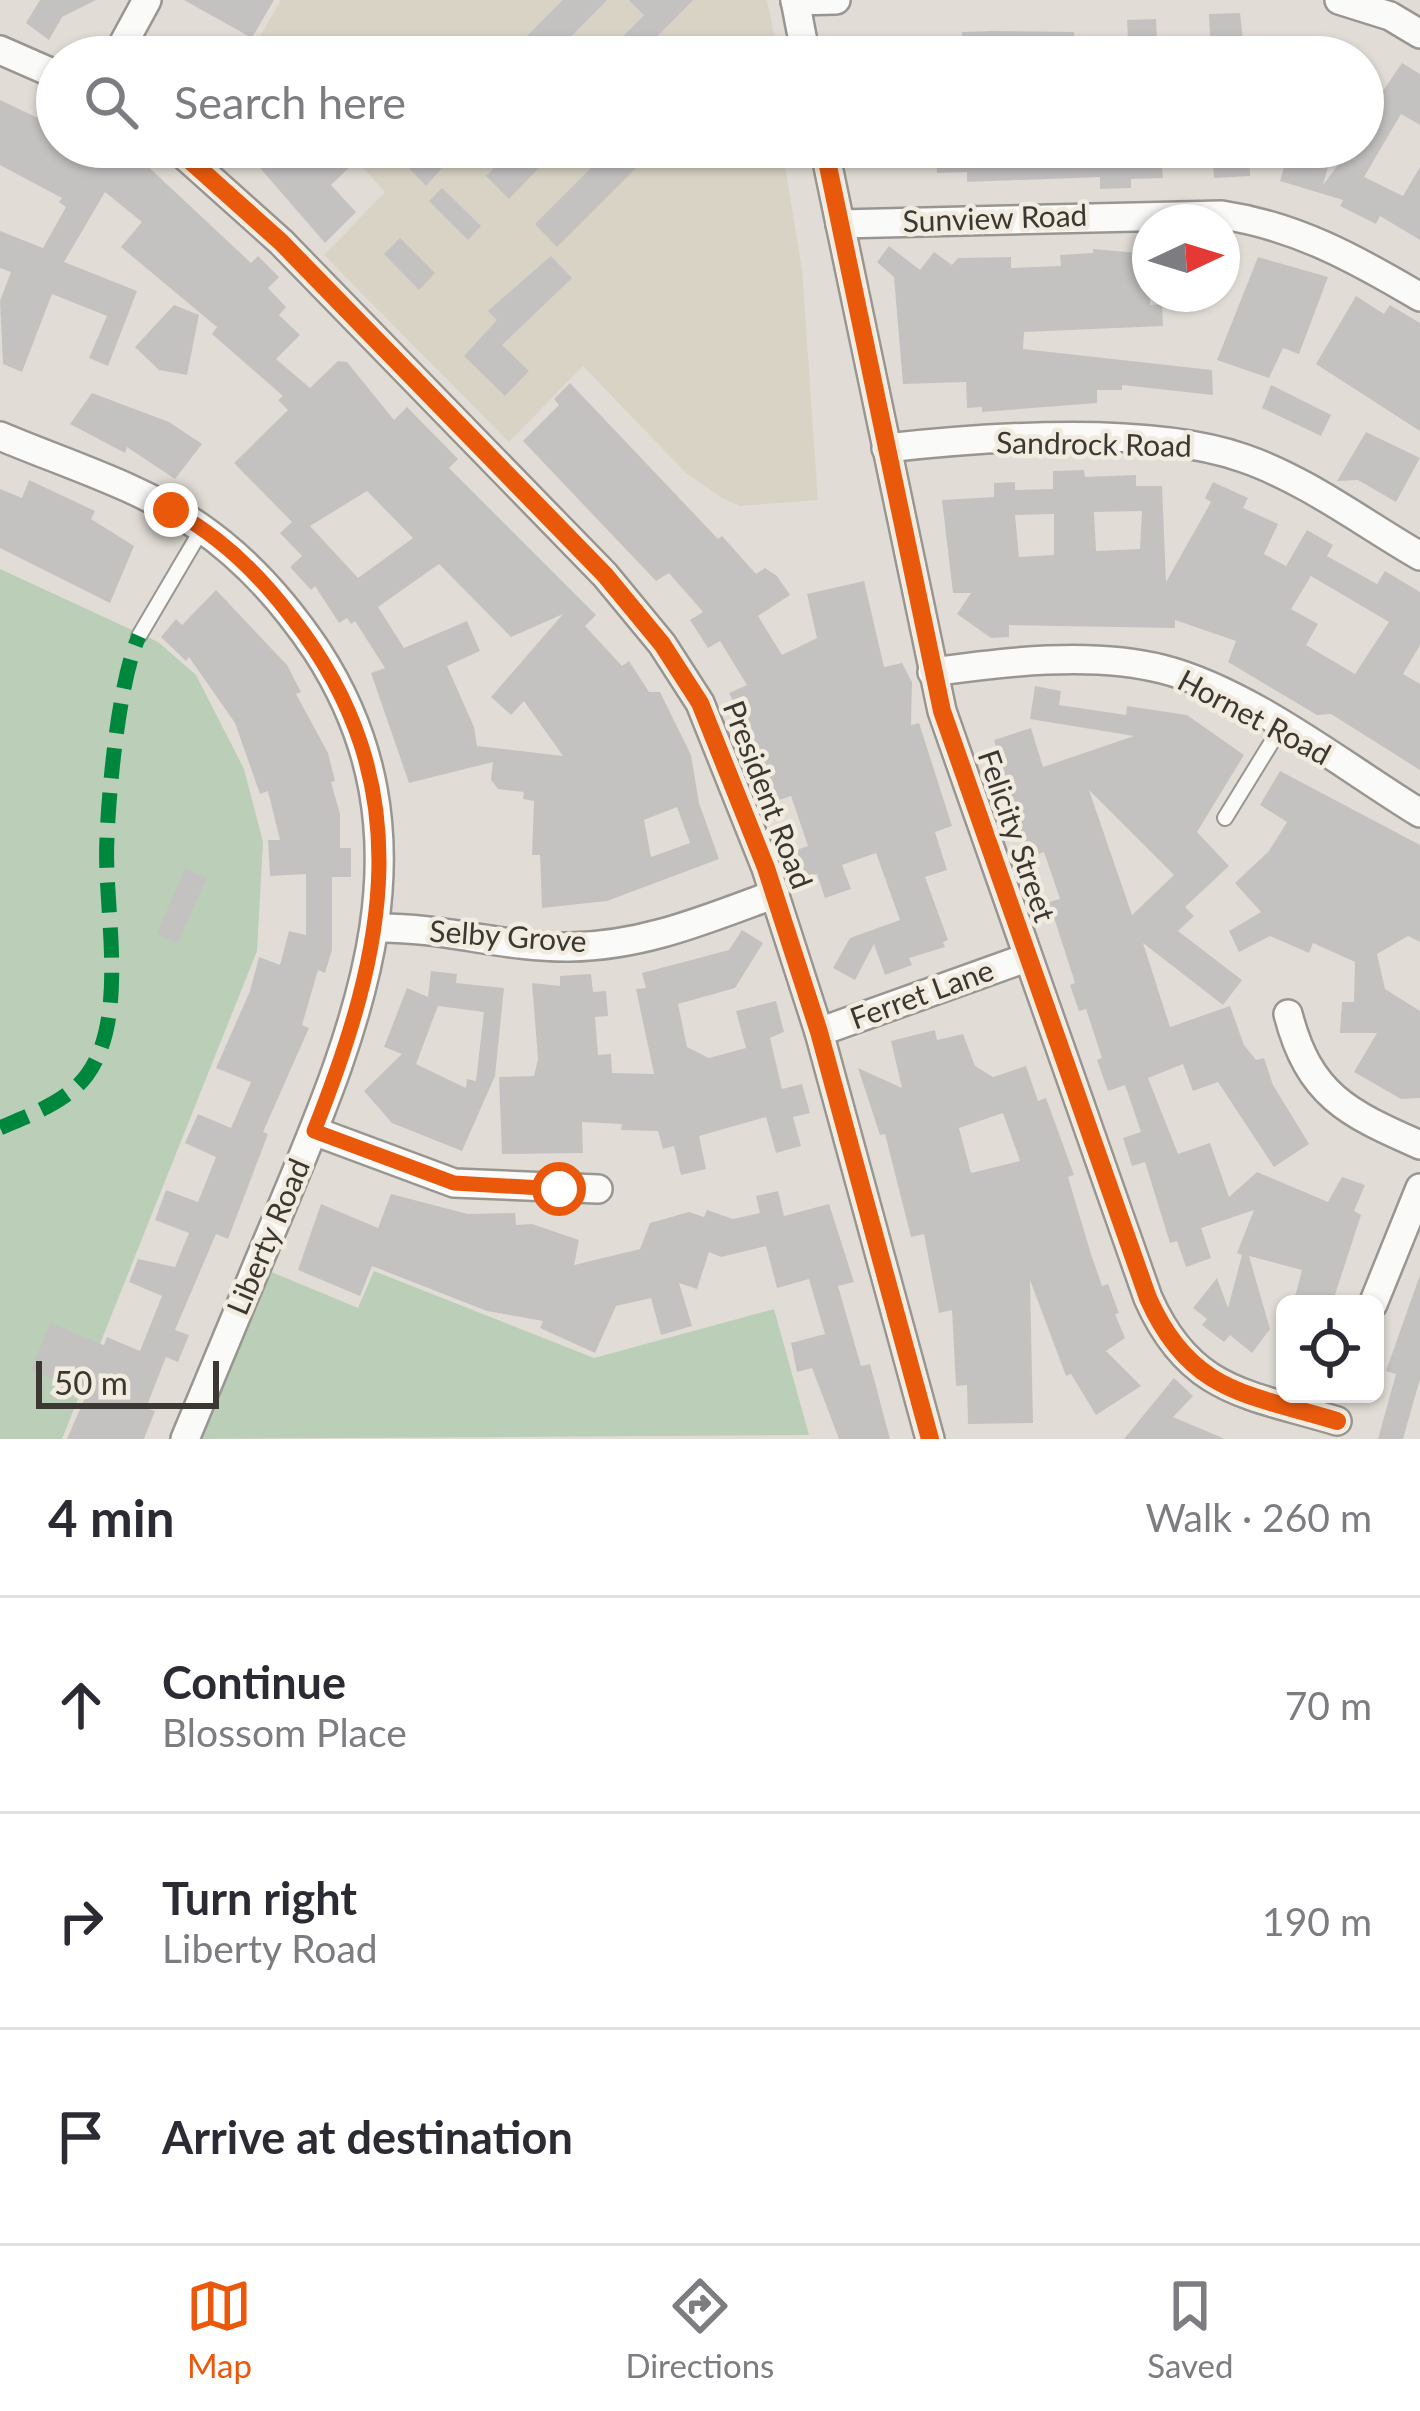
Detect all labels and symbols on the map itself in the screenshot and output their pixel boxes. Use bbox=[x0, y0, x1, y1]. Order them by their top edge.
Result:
street label: Sunview Road bbox=[902, 196, 1088, 238]
north arrow bbox=[1132, 204, 1240, 312]
street label: Sandrock Road bbox=[996, 423, 1192, 463]
route end bbox=[144, 483, 198, 537]
street label: Hornet Road bbox=[1172, 661, 1337, 772]
street label: President Road bbox=[717, 695, 821, 893]
street label: Felicity Street bbox=[972, 745, 1064, 926]
street label: Selby Grove bbox=[428, 912, 588, 958]
street label: Ferret Lane bbox=[845, 951, 998, 1036]
street label: Liberty Road bbox=[218, 1153, 316, 1320]
route start bbox=[532, 1162, 586, 1216]
scale bar bbox=[36, 1355, 219, 1408]

